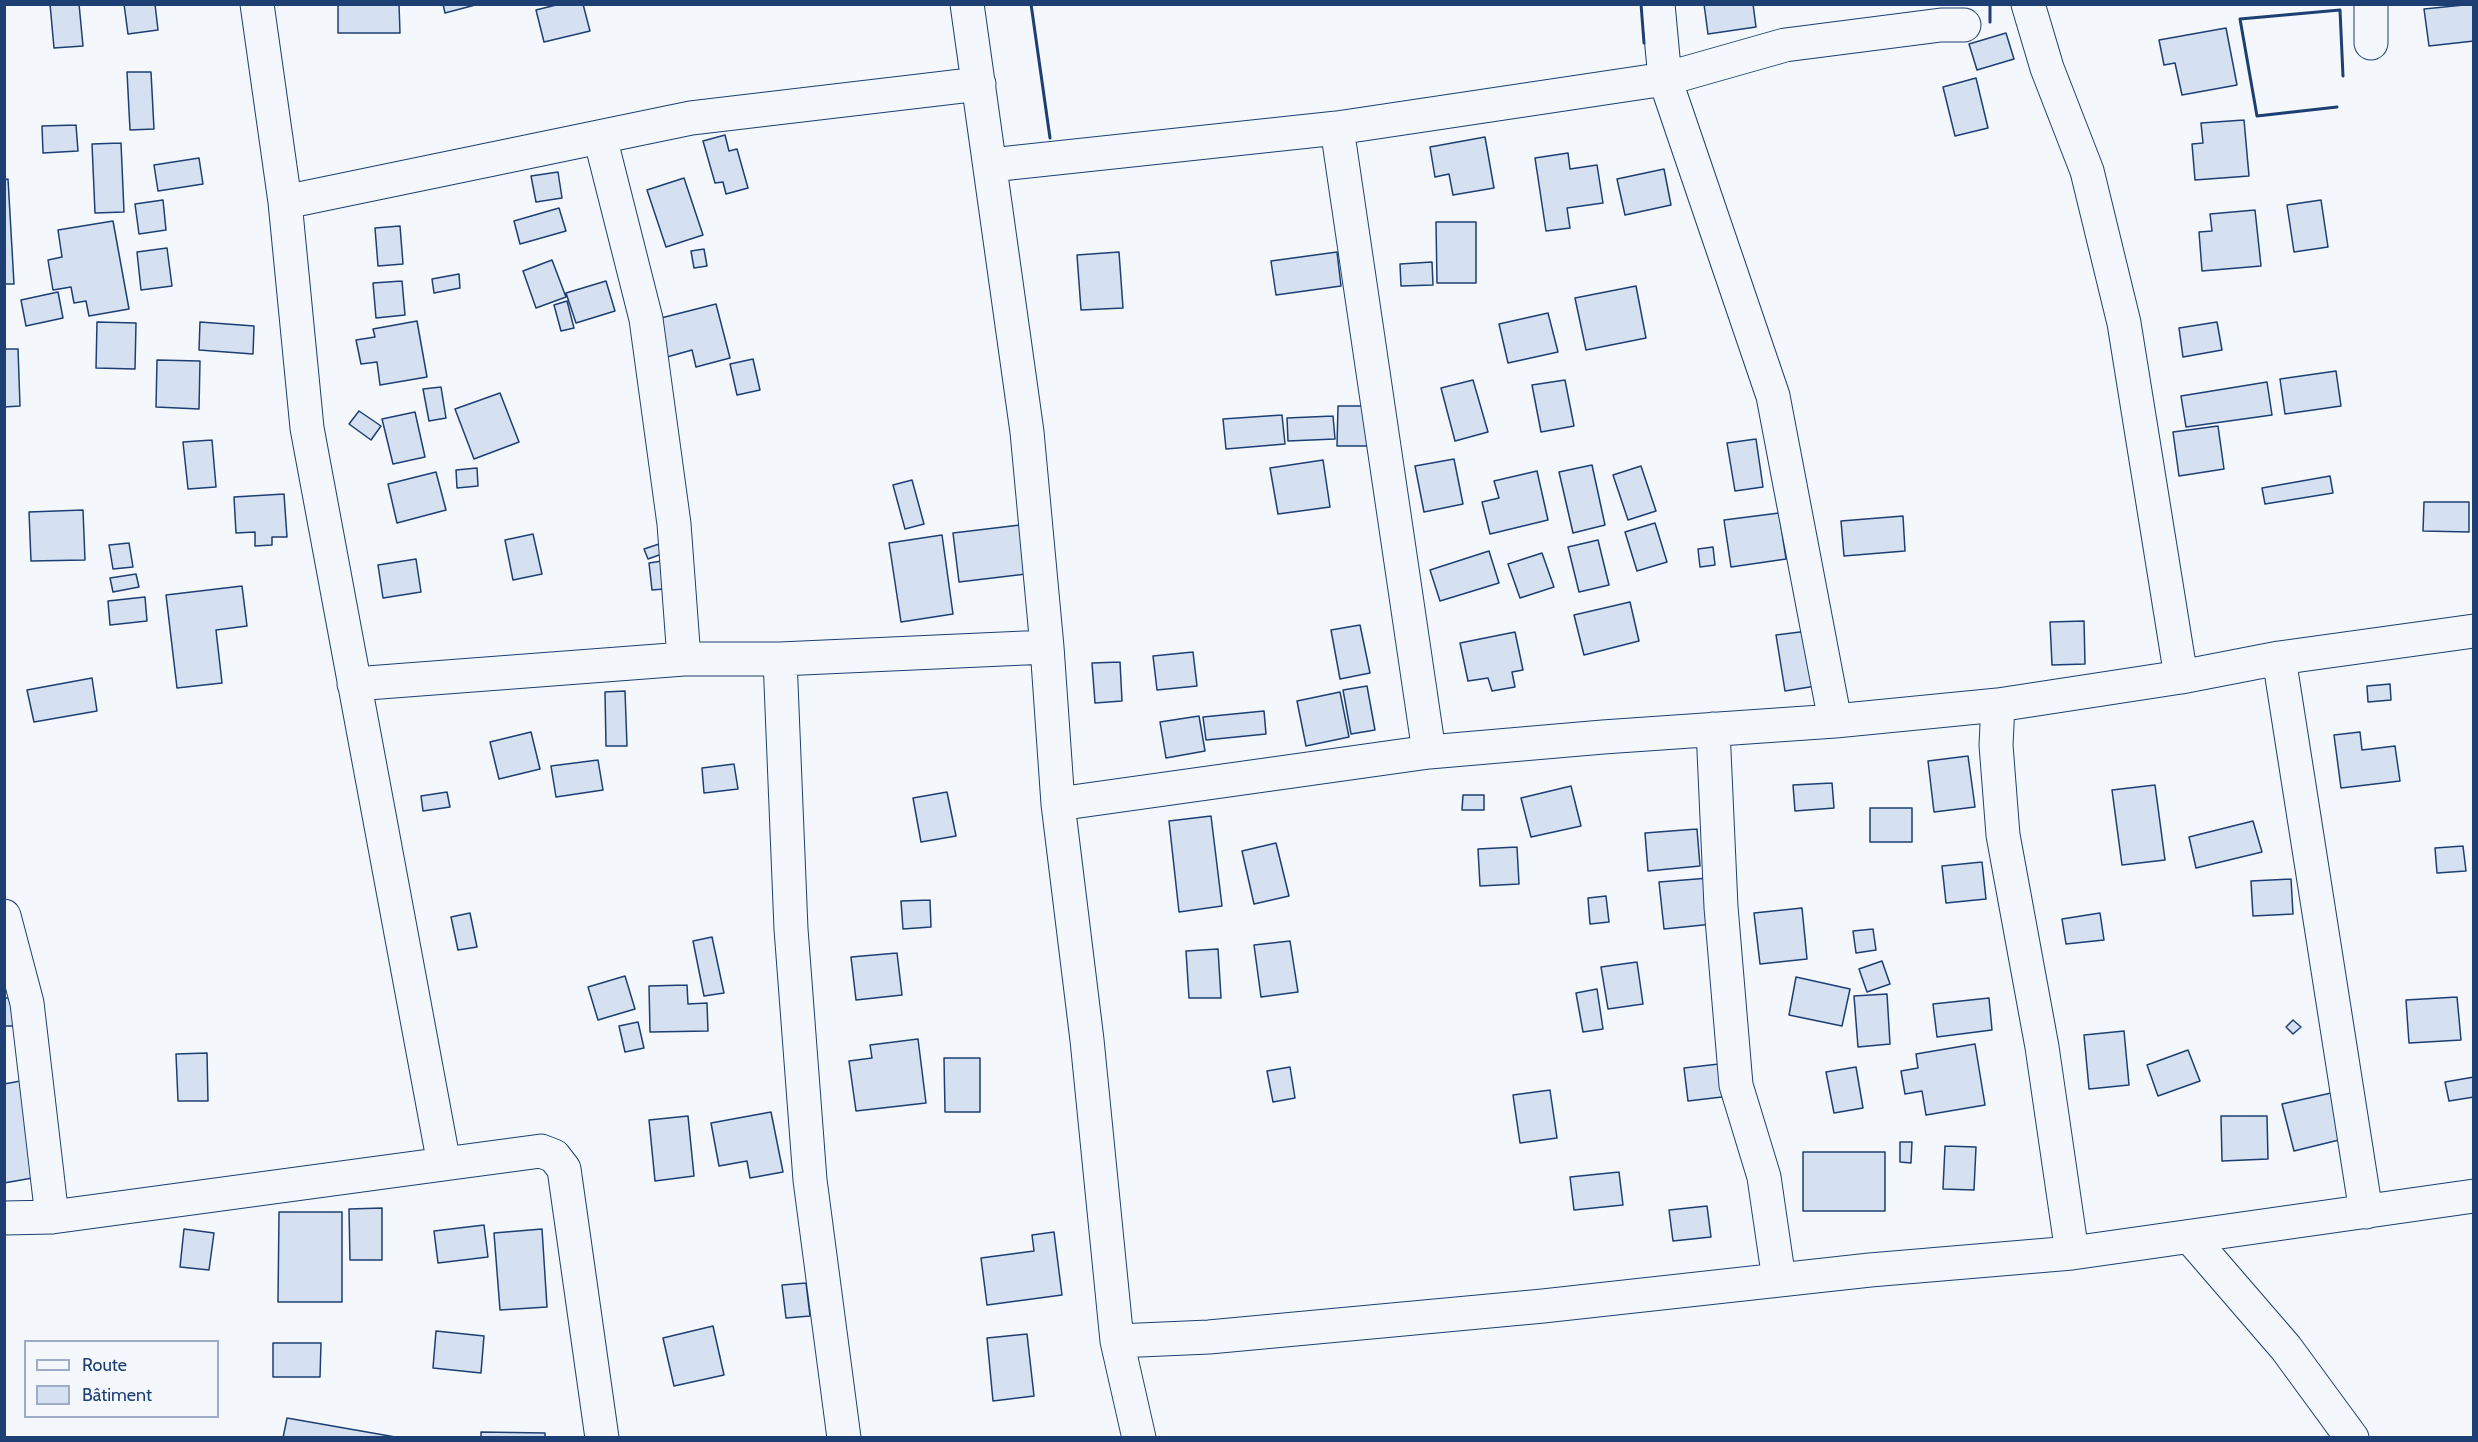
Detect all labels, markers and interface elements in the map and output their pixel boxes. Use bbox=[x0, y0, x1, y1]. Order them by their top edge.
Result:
legend bbox=[24, 1340, 219, 1418]
text: Route bbox=[82, 1354, 127, 1376]
text: Bâtiment bbox=[82, 1384, 152, 1406]

